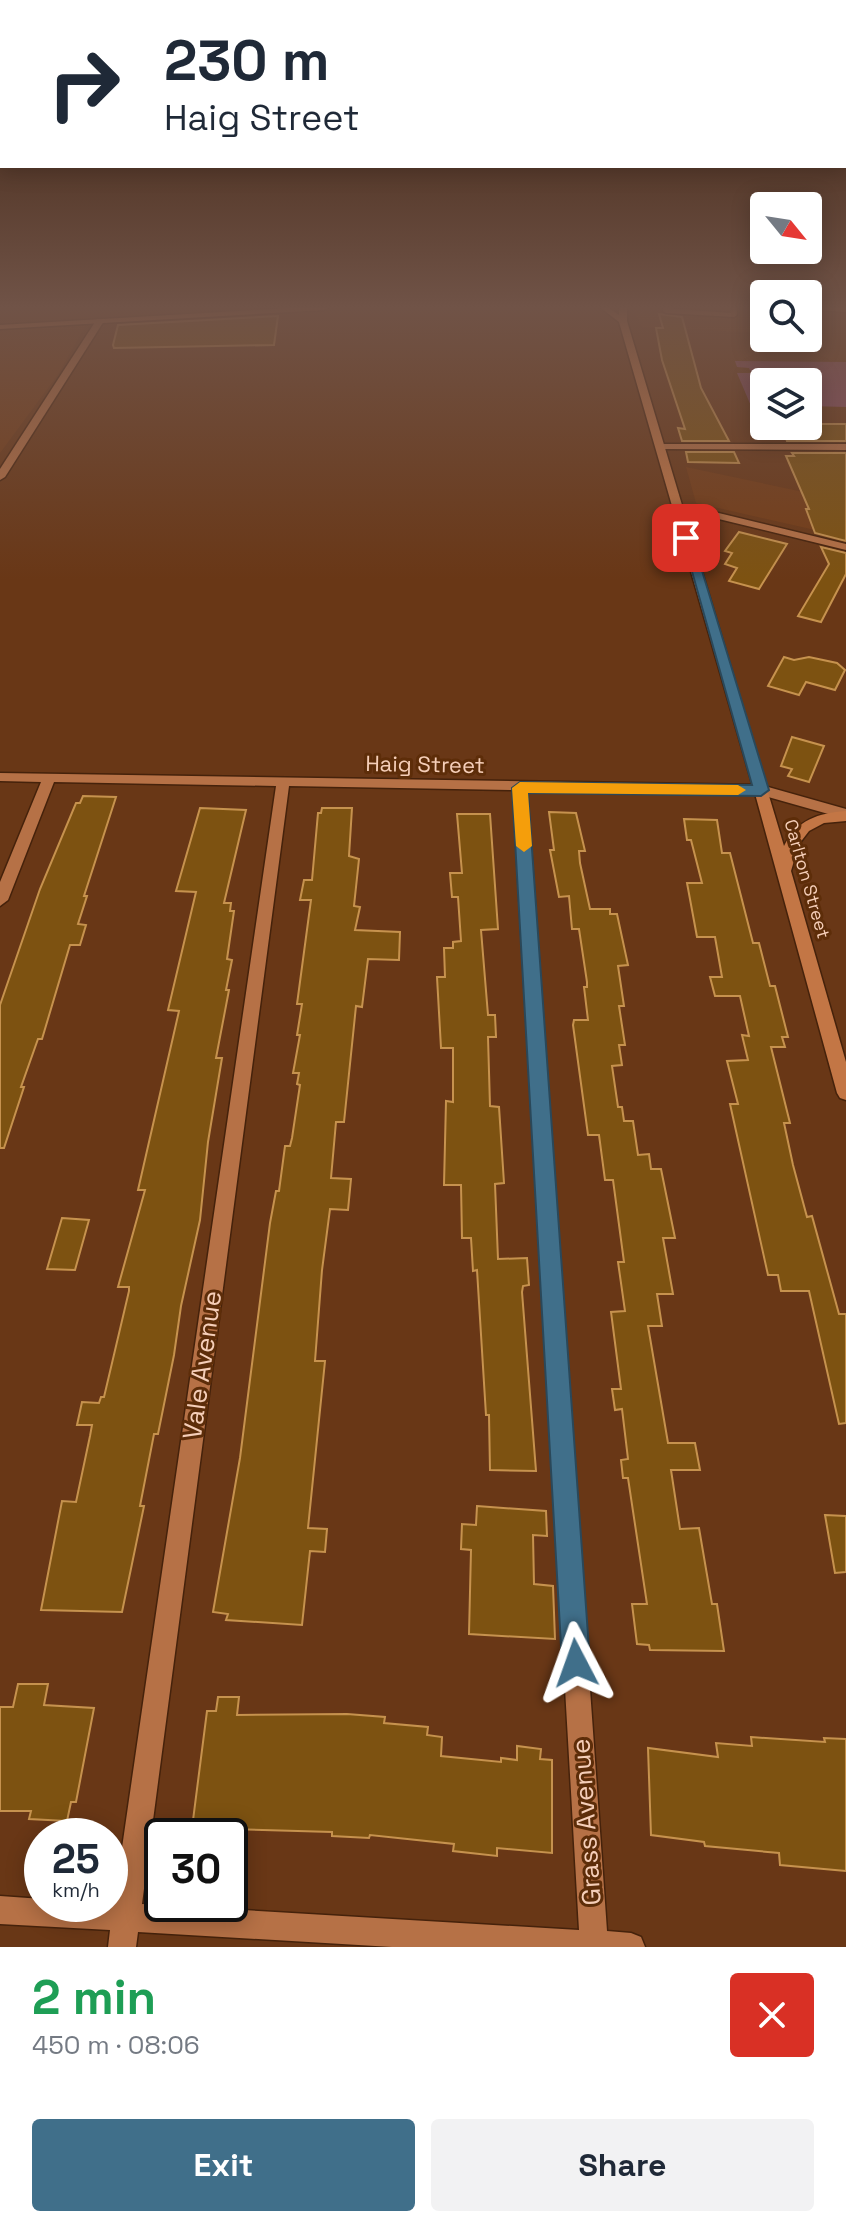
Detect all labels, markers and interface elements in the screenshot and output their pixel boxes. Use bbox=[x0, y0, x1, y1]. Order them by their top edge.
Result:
text: 230 m bbox=[164, 25, 330, 96]
icon: right bbox=[32, 32, 136, 136]
text: Haig Street bbox=[164, 95, 360, 141]
north arrow bbox=[750, 192, 822, 264]
map controls bbox=[750, 192, 822, 440]
button: search bbox=[750, 280, 822, 352]
button: layers bbox=[750, 368, 822, 440]
pin bbox=[652, 504, 720, 572]
icon: arrive bbox=[664, 516, 708, 560]
street label: Haig Street bbox=[365, 749, 485, 779]
street label: Carlton Street bbox=[779, 817, 835, 941]
street label: Vale Avenue bbox=[175, 1288, 229, 1442]
position arrow bbox=[534, 1621, 618, 1705]
street label: Grass Avenue bbox=[563, 1738, 609, 1906]
speed limit sign: 30 bbox=[144, 1818, 248, 1922]
text: 25 bbox=[52, 1834, 100, 1885]
text: km/h bbox=[52, 1877, 100, 1903]
text: 2 min bbox=[32, 1967, 156, 2028]
button: close bbox=[730, 1973, 814, 2057]
text: 450 m · 08:06 bbox=[32, 2028, 200, 2062]
button: Exit bbox=[32, 2119, 415, 2211]
button: Share bbox=[431, 2119, 814, 2211]

